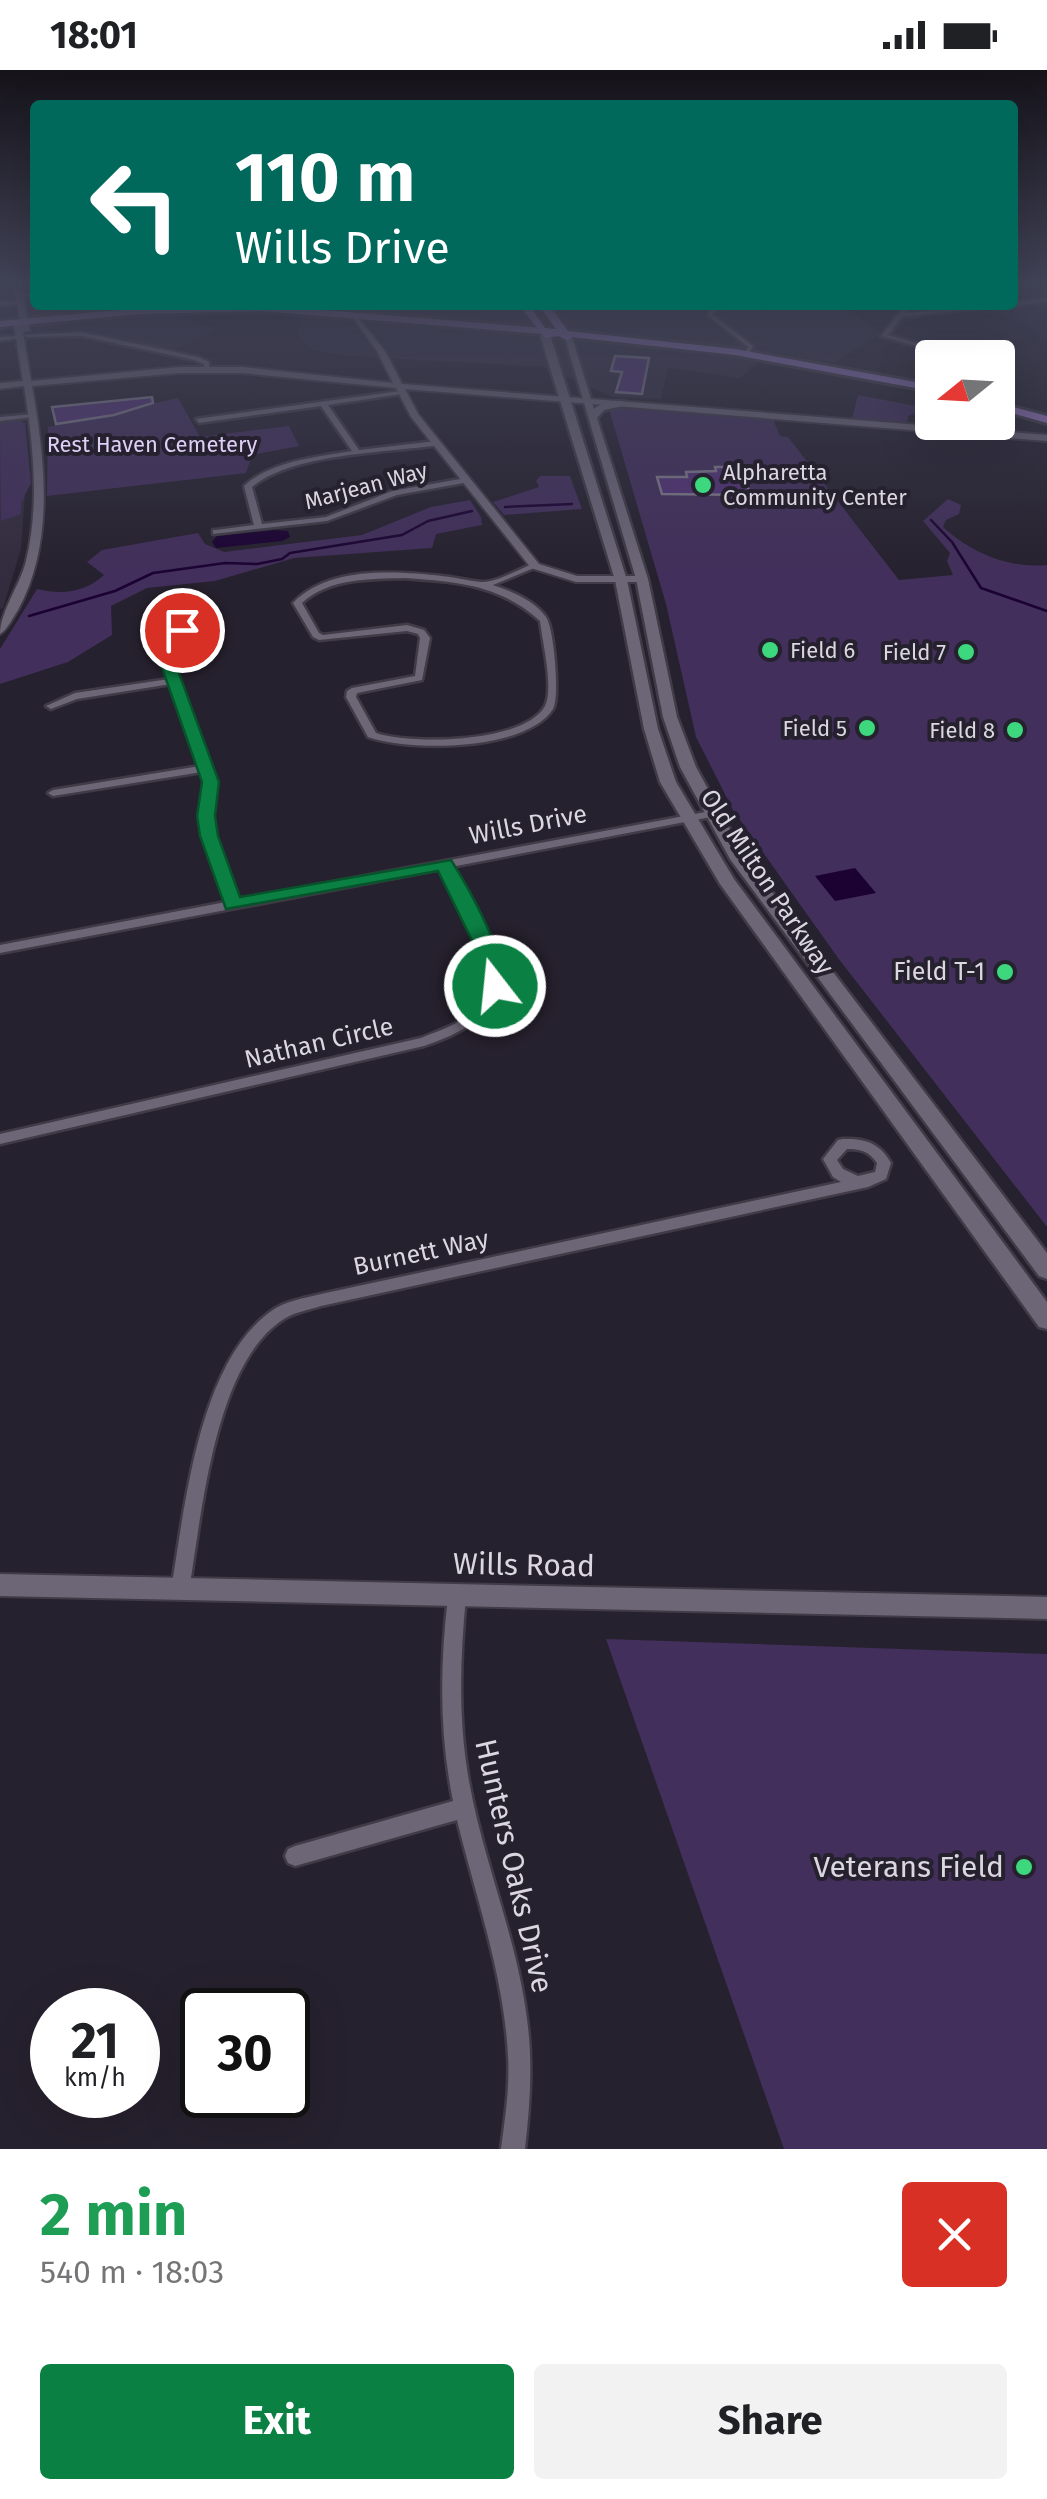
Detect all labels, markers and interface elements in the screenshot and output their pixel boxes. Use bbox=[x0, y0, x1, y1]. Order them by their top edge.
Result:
text: 18:01 bbox=[50, 12, 138, 58]
text: 110 m bbox=[235, 136, 415, 220]
icon: left bbox=[70, 140, 200, 270]
text: Wills Drive bbox=[235, 221, 450, 275]
north arrow bbox=[915, 340, 1015, 440]
map controls bbox=[915, 340, 1015, 440]
park label: Rest Haven Cemetery bbox=[47, 431, 258, 458]
street label: Marjean Way bbox=[302, 457, 430, 515]
place label: Alpharetta Community Center bbox=[723, 459, 907, 511]
marker: Alpharetta Community Center bbox=[692, 474, 714, 496]
pin bbox=[140, 588, 225, 673]
icon: arrive bbox=[155, 603, 210, 658]
place label: Field 6 bbox=[790, 637, 855, 664]
marker: Field 6 bbox=[759, 639, 781, 661]
place label: Field 7 bbox=[883, 639, 946, 666]
marker: Field 7 bbox=[955, 641, 977, 663]
place label: Field 5 bbox=[782, 715, 847, 742]
marker: Field 5 bbox=[856, 717, 878, 739]
place label: Field 8 bbox=[929, 717, 995, 744]
marker: Field 8 bbox=[1004, 719, 1026, 741]
street label: Old Milton Parkway bbox=[694, 784, 840, 981]
street label: Wills Drive bbox=[467, 799, 589, 851]
position arrow bbox=[443, 934, 547, 1038]
place label: Field T-1 bbox=[893, 957, 985, 987]
marker: Field T-1 bbox=[994, 961, 1016, 983]
street label: Nathan Circle bbox=[242, 1011, 396, 1075]
street label: Burnett Way bbox=[350, 1224, 492, 1282]
street label: Wills Road bbox=[453, 1546, 595, 1584]
street label: Hunters Oaks Drive bbox=[467, 1735, 561, 1997]
place label: Veterans Field bbox=[814, 1849, 1004, 1885]
marker: Veterans Field bbox=[1013, 1856, 1035, 1878]
speed limit sign: 30 bbox=[180, 1988, 310, 2118]
text: 21 bbox=[71, 2011, 119, 2071]
text: km/h bbox=[64, 2063, 126, 2093]
text: 2 min bbox=[40, 2179, 187, 2251]
button: close bbox=[902, 2182, 1007, 2287]
text: 540 m · 18:03 bbox=[40, 2253, 224, 2291]
button: Exit bbox=[40, 2364, 514, 2479]
button: Share bbox=[534, 2364, 1007, 2479]

